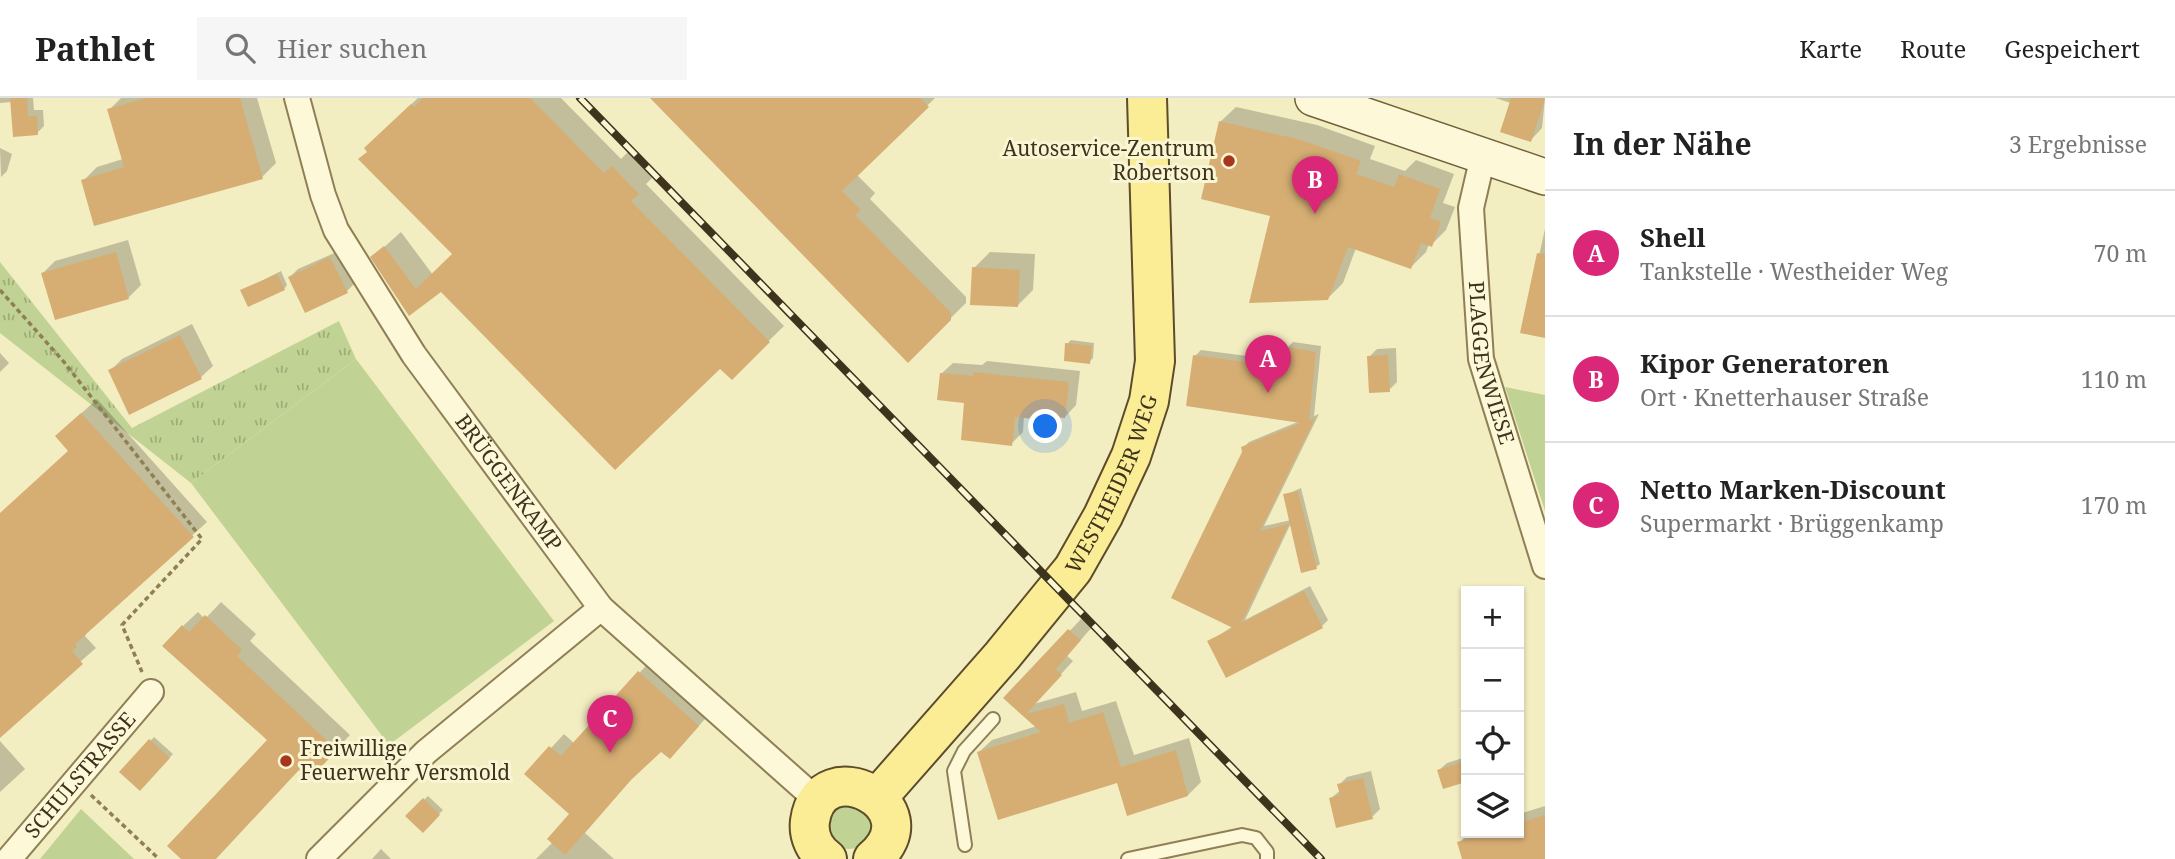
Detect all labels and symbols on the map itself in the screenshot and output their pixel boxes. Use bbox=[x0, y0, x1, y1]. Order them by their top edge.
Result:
place label: Autoservice-Zentrum Robertson bbox=[1003, 134, 1215, 186]
marker: Autoservice-Zentrum Robertson bbox=[1221, 153, 1237, 169]
pin: B bbox=[1292, 156, 1338, 214]
street label: PLAGGENWIESE bbox=[1463, 280, 1522, 448]
pin: A bbox=[1245, 335, 1291, 393]
street label: WESTHEIDER WEG bbox=[1058, 391, 1163, 578]
street label: BRÜGGENKAMP bbox=[449, 408, 569, 556]
your location bbox=[1028, 409, 1062, 443]
pin: C bbox=[587, 695, 633, 753]
street label: SCHULSTRASSE bbox=[18, 705, 141, 844]
place label: Freiwillige Feuerwehr Versmold bbox=[300, 734, 510, 786]
marker: Freiwillige Feuerwehr Versmold bbox=[278, 753, 294, 769]

